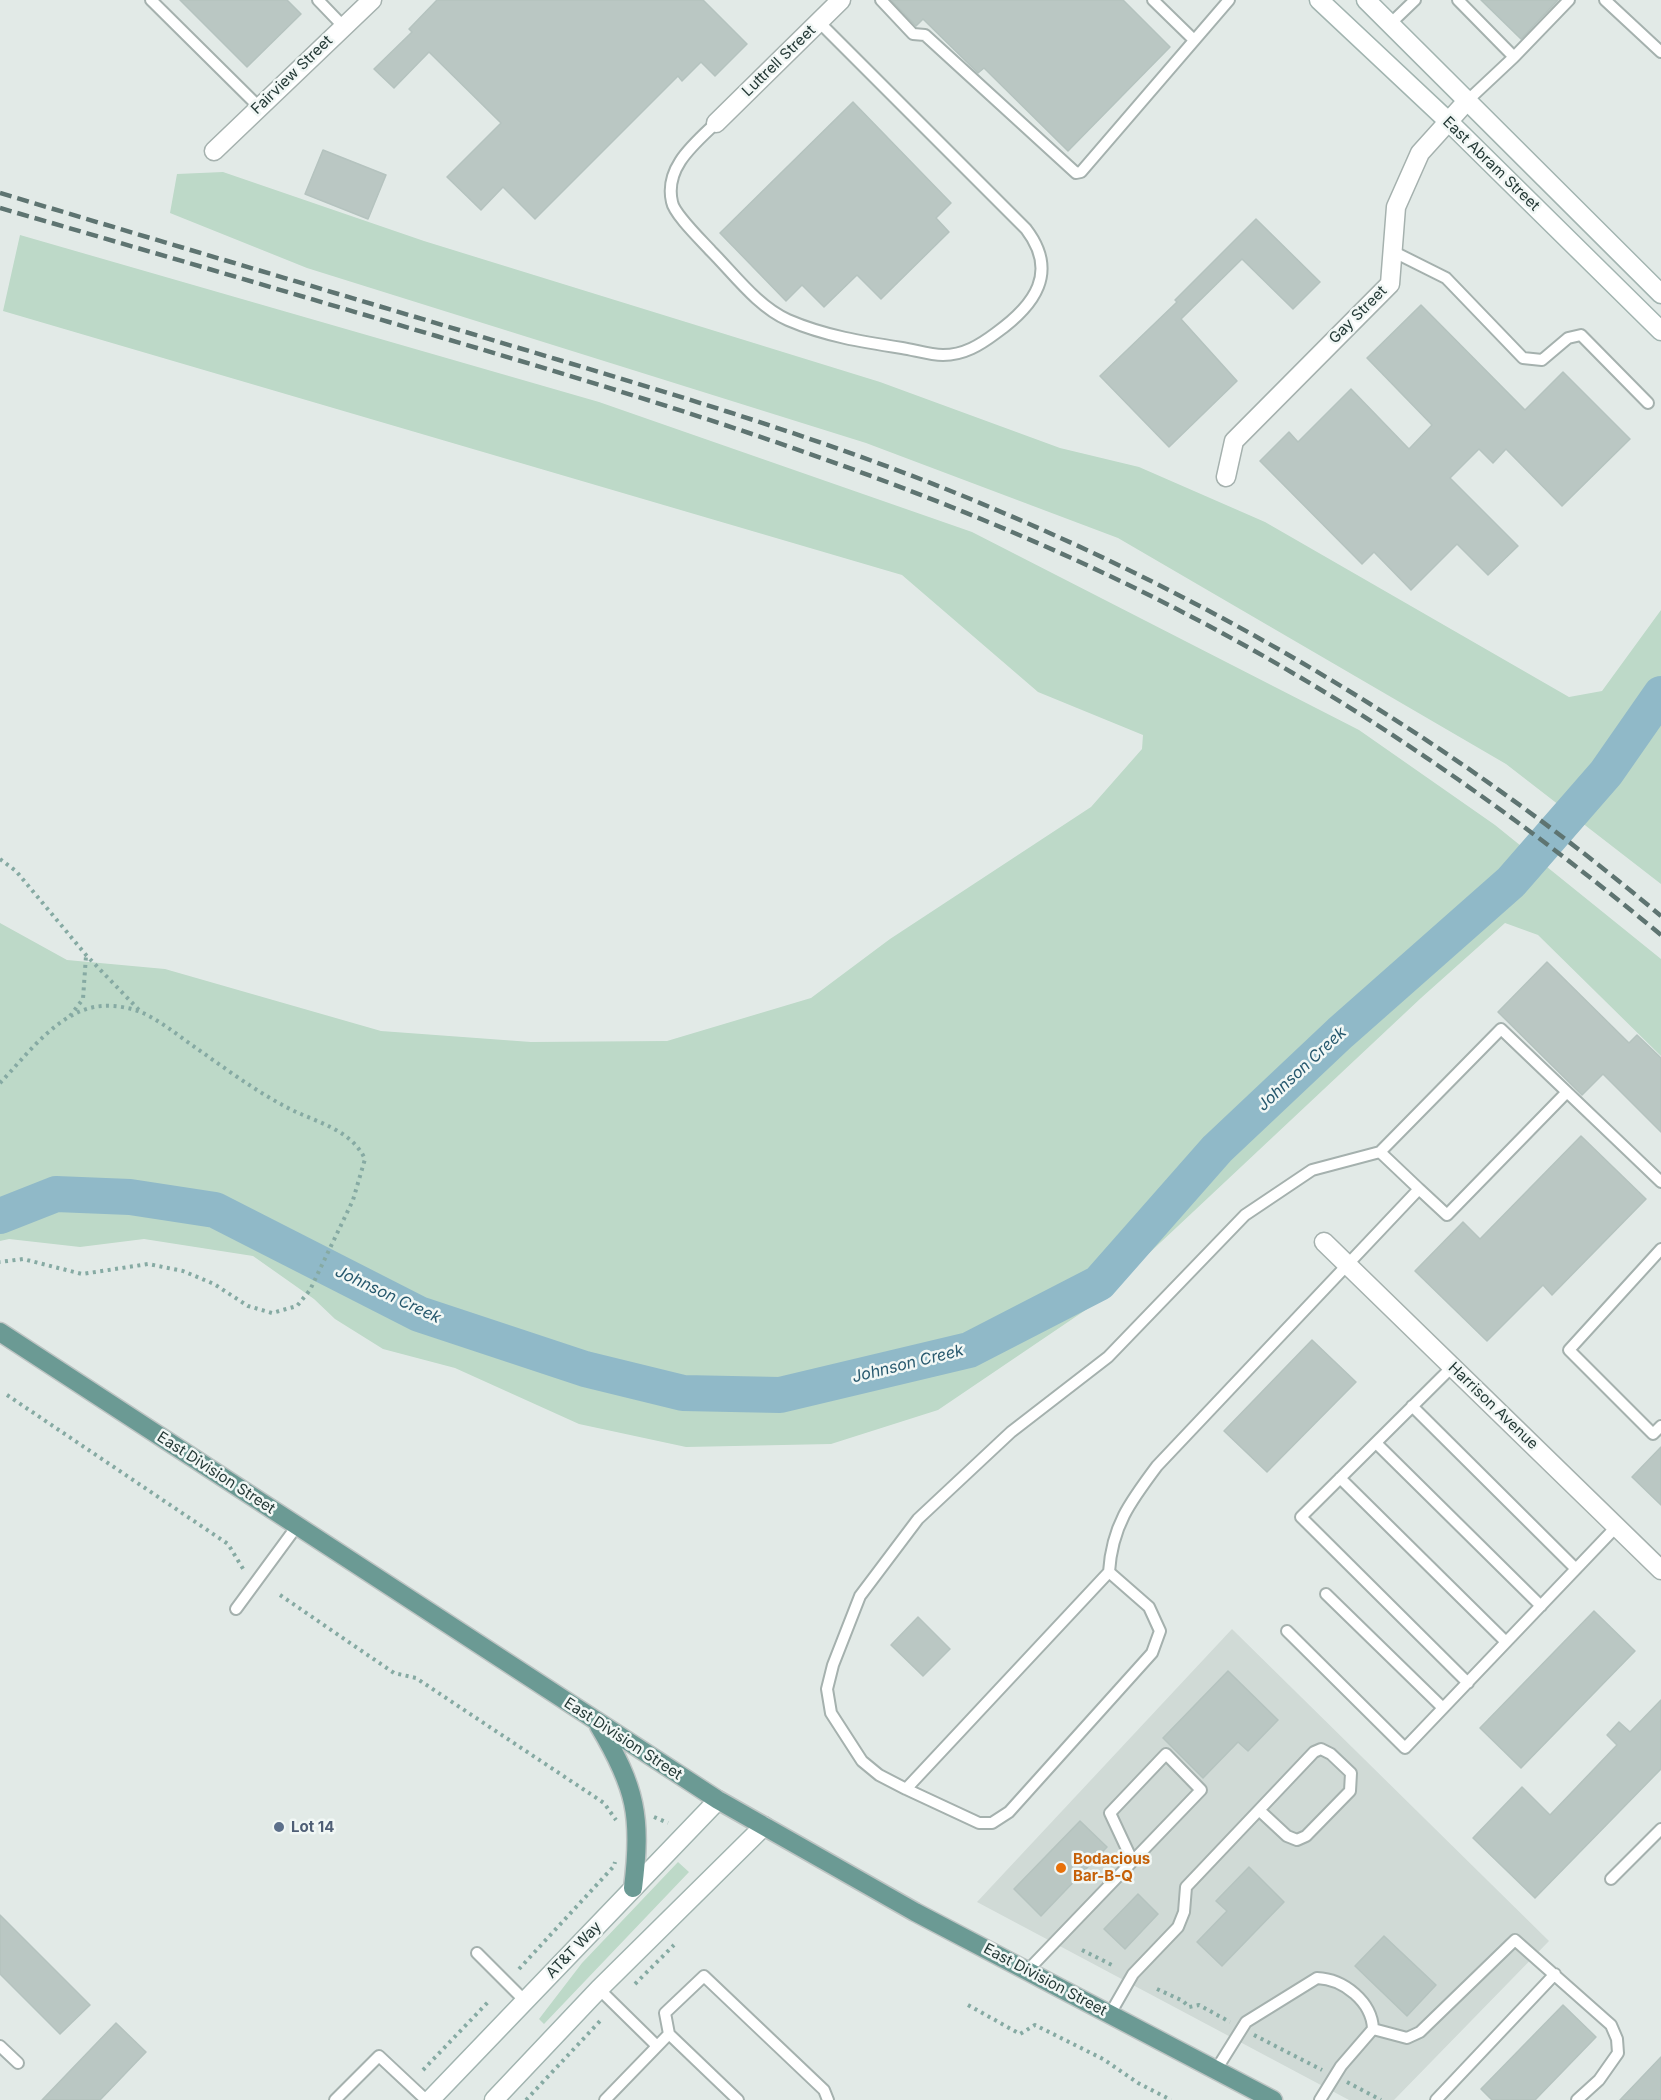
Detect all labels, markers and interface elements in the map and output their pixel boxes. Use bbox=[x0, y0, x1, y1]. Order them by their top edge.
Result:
street label: Luttrell Street bbox=[739, 22, 819, 100]
street label: Fairview Street bbox=[248, 32, 336, 118]
street label: East Abram Street bbox=[1439, 113, 1543, 215]
street label: Gay Street bbox=[1325, 282, 1391, 348]
water label: Johnson Creek bbox=[1254, 1023, 1350, 1115]
water label: Johnson Creek bbox=[332, 1262, 444, 1328]
water label: Johnson Creek bbox=[850, 1341, 966, 1387]
street label: Harrison Avenue bbox=[1444, 1359, 1542, 1453]
street label: East Division Street bbox=[154, 1428, 278, 1518]
street label: East Division Street bbox=[561, 1694, 685, 1784]
place label: Lot 14 bbox=[291, 1818, 334, 1836]
marker: Lot 14 bbox=[272, 1820, 286, 1834]
place label: Bodacious Bar-B-Q bbox=[1073, 1850, 1150, 1885]
marker: Bodacious Bar-B-Q bbox=[1054, 1861, 1068, 1875]
street label: AT&T Way bbox=[543, 1918, 605, 1982]
street label: East Division Street bbox=[980, 1940, 1110, 2020]

